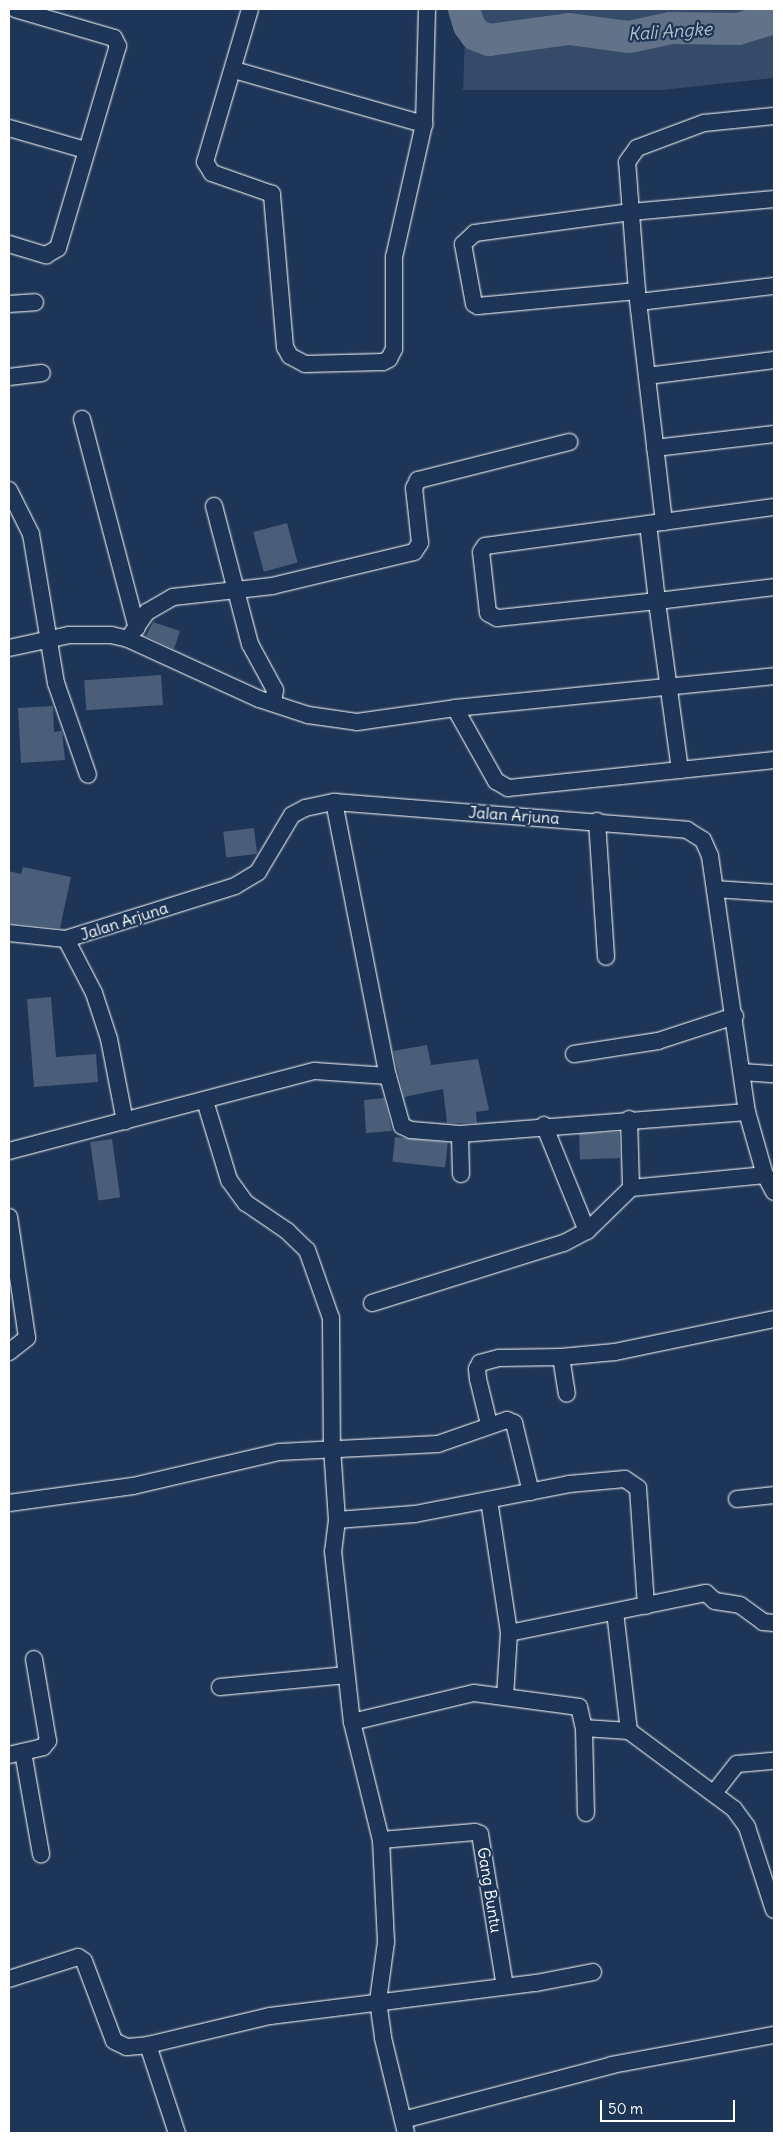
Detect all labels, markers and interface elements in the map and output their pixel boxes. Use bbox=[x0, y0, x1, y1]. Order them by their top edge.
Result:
water label: Kali Angke bbox=[627, 18, 713, 46]
street label: Jalan Arjuna bbox=[468, 802, 560, 828]
street label: Jalan Arjuna bbox=[78, 898, 170, 944]
street label: Gang Buntu bbox=[474, 1846, 506, 1934]
scale bar bbox=[603, 2090, 738, 2122]
text: 50 m bbox=[608, 2099, 643, 2118]

